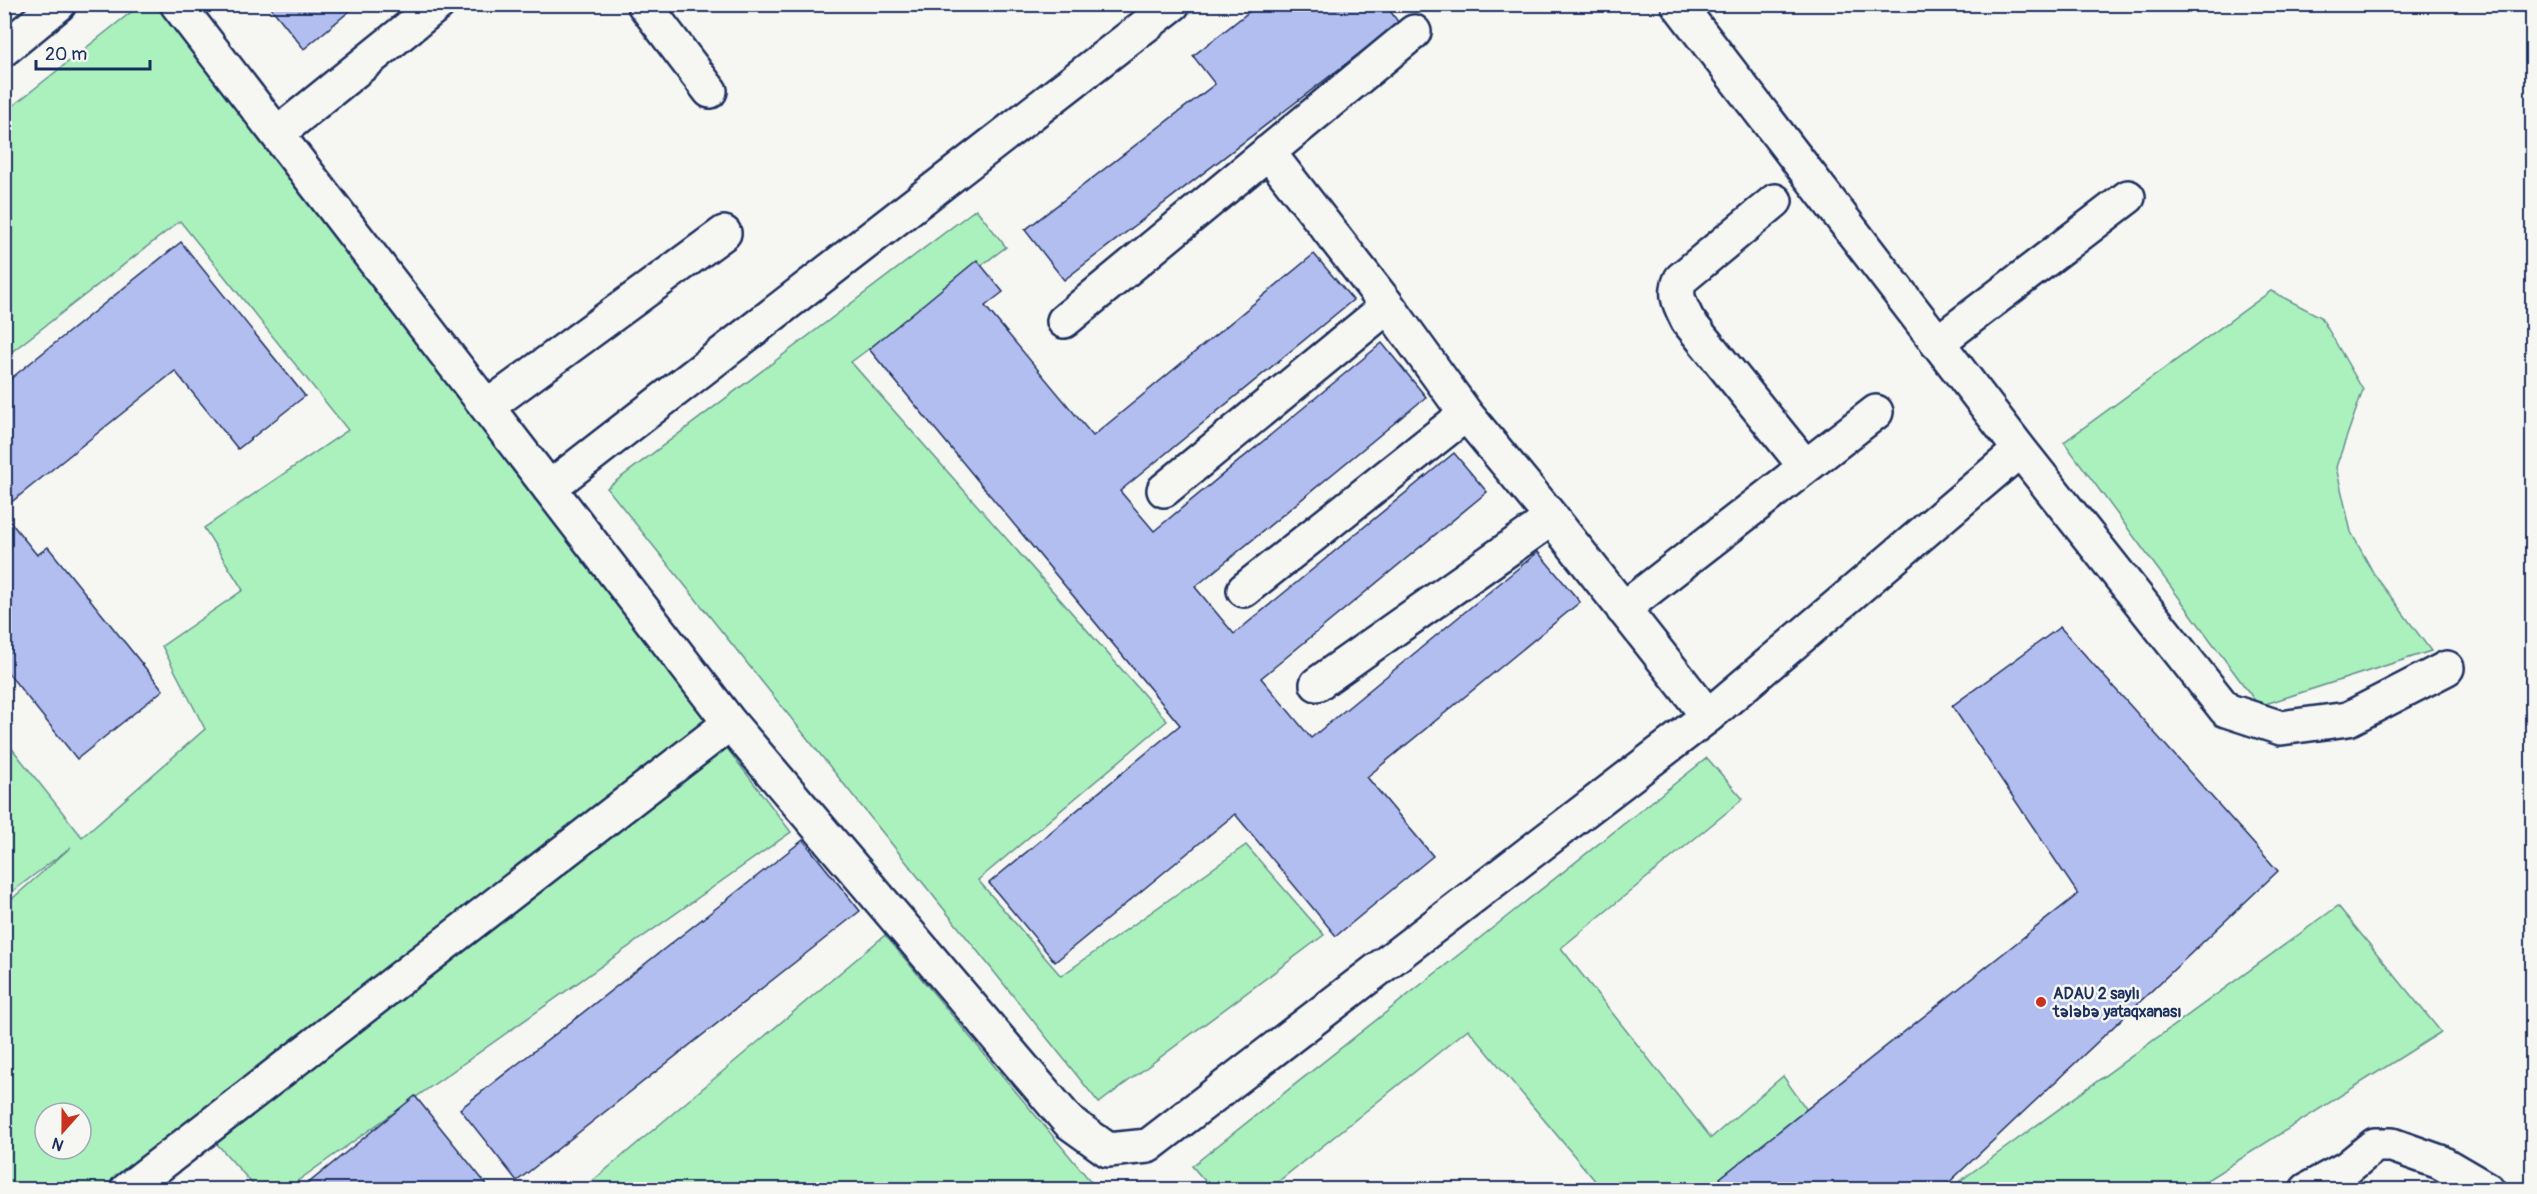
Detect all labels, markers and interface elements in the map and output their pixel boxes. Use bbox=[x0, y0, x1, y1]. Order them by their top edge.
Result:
scale bar bbox=[36, 33, 150, 71]
text: 20 m bbox=[45, 43, 87, 66]
place label: ADAU 2 saylı tələbə yataqxanası bbox=[2052, 984, 2181, 1022]
marker: ADAU 2 saylı tələbə yataqxanası bbox=[2034, 995, 2048, 1009]
north arrow bbox=[33, 1101, 93, 1161]
text: N bbox=[49, 1133, 67, 1155]

